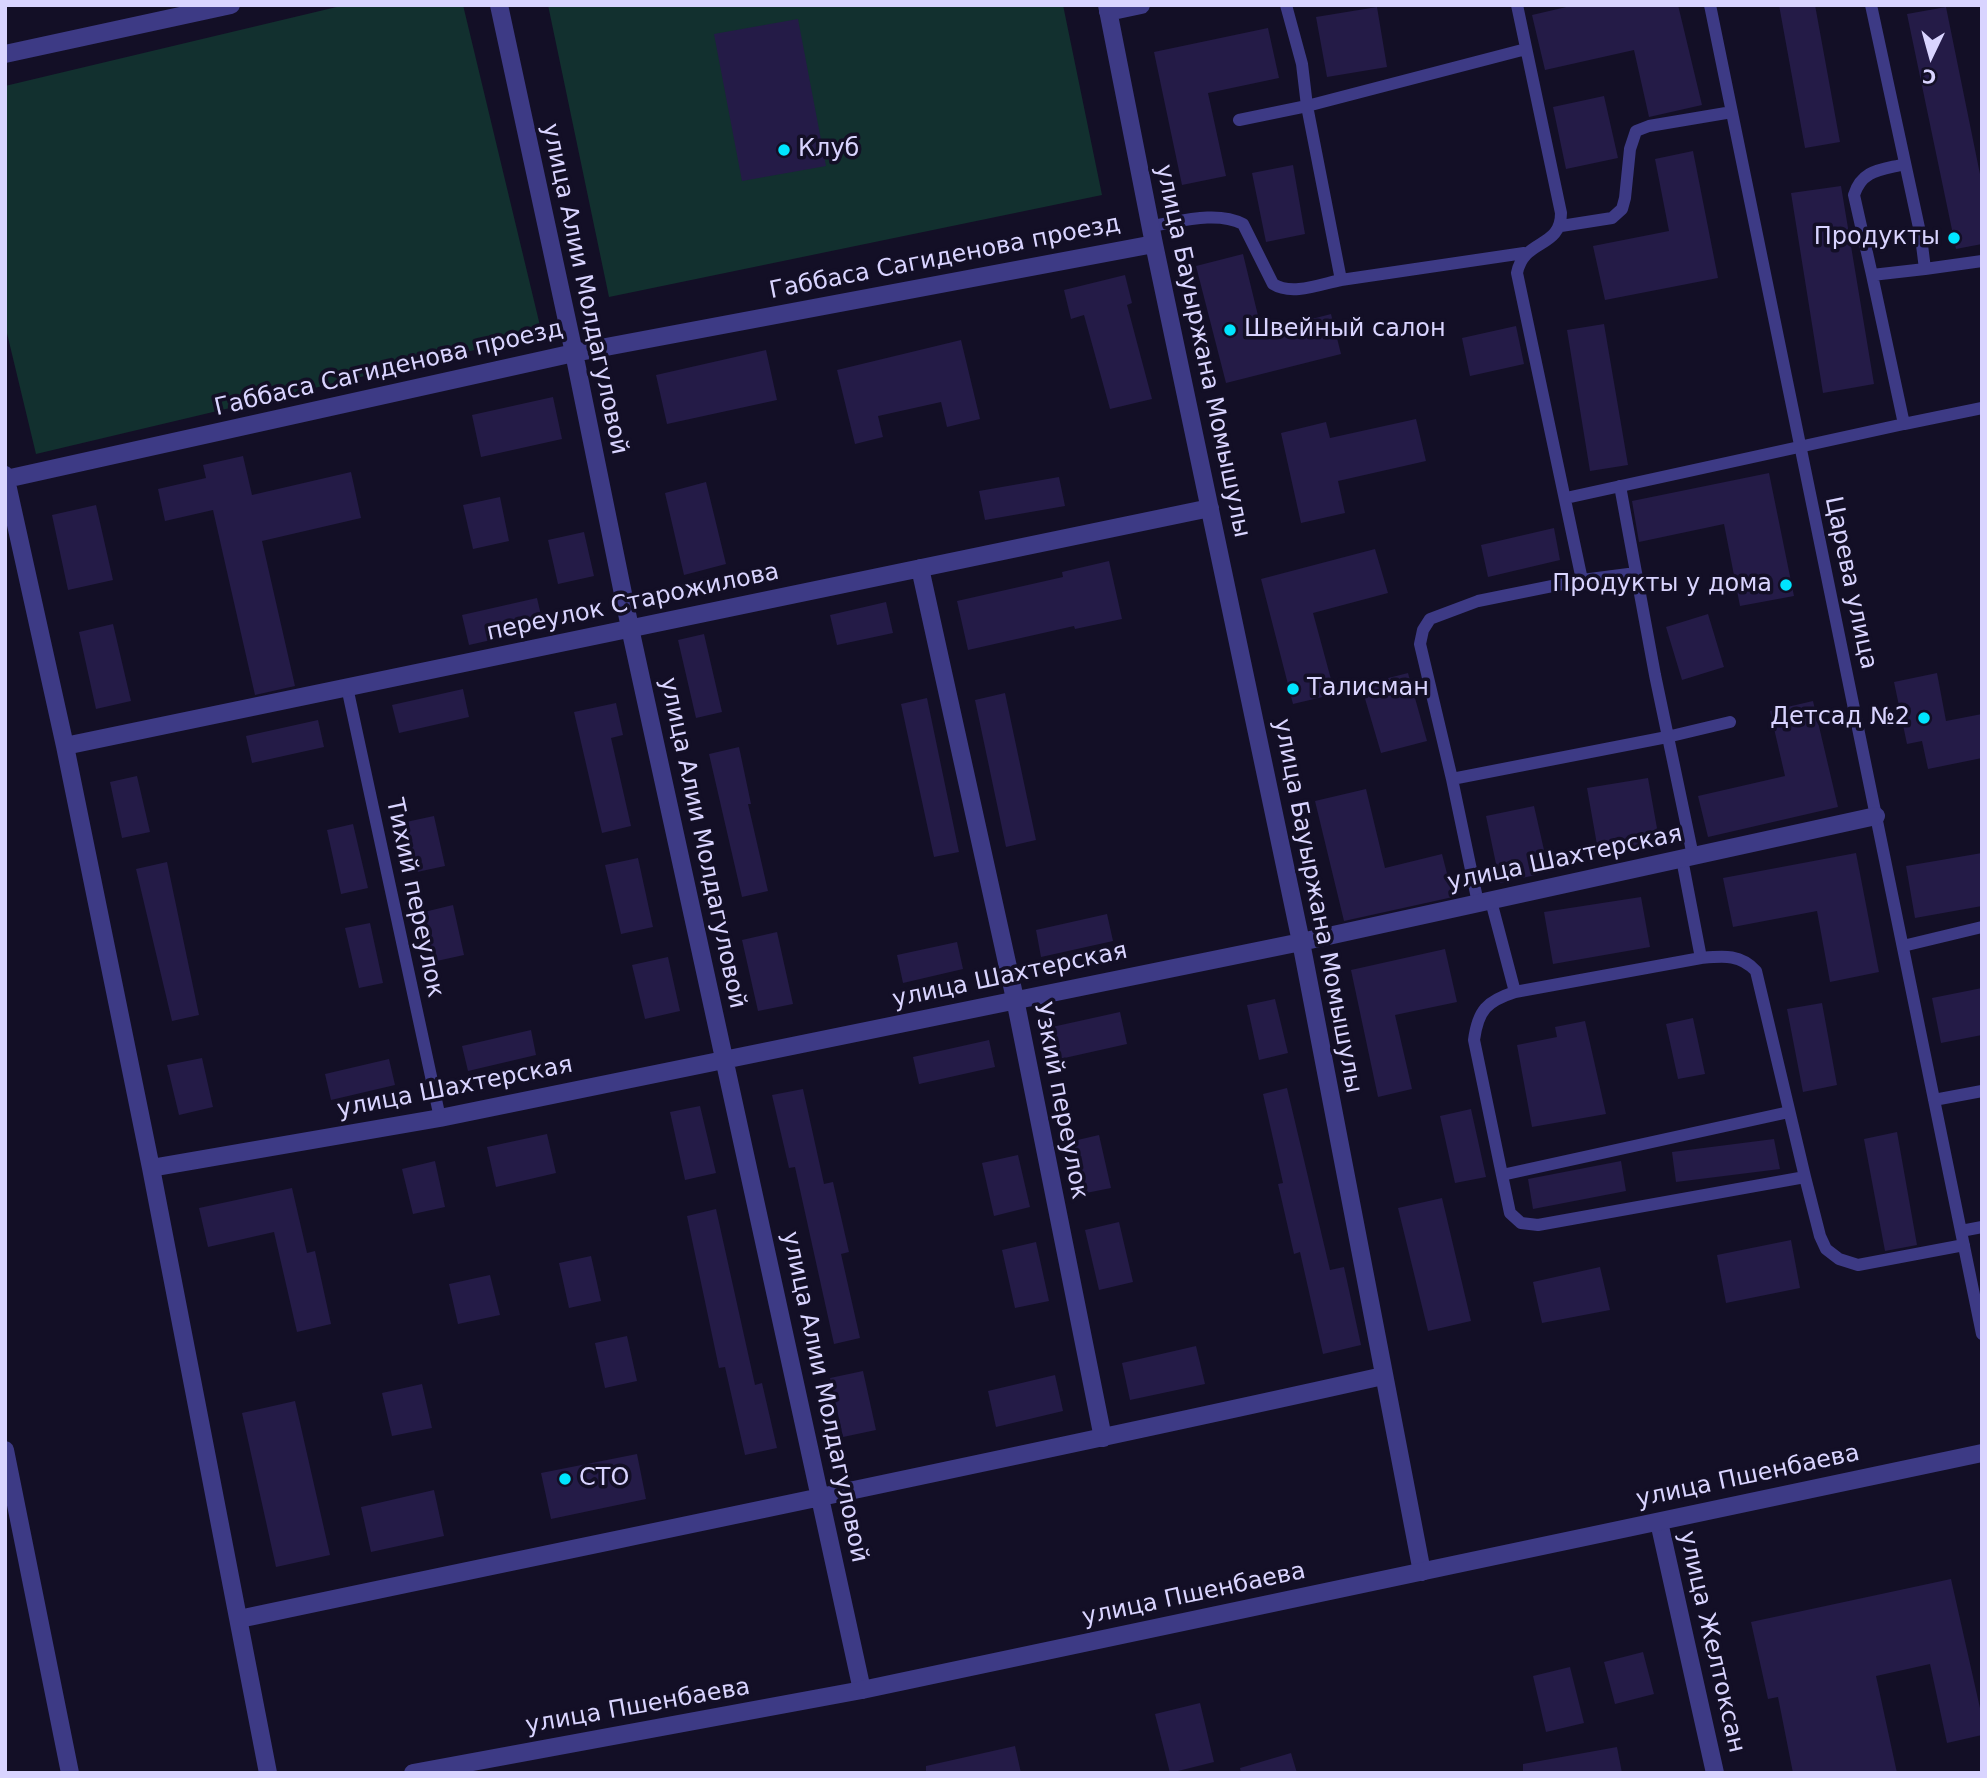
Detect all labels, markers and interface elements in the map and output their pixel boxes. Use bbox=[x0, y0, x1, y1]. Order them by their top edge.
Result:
north arrow bbox=[1896, 21, 1966, 91]
text: С bbox=[1921, 65, 1937, 88]
street label: улица Алии Молдагуловой bbox=[535, 121, 633, 457]
place label: Клуб bbox=[798, 136, 859, 164]
marker: Клуб bbox=[776, 142, 792, 158]
street label: улица Бауыржана Момышулы bbox=[1148, 162, 1256, 540]
street label: Габбаса Сагиденова проезд bbox=[767, 210, 1123, 306]
place label: Продукты bbox=[1814, 224, 1940, 252]
marker: Продукты bbox=[1946, 230, 1962, 246]
street label: Габбаса Сагиденова проезд bbox=[212, 315, 566, 423]
place label: Швейный салон bbox=[1244, 316, 1446, 344]
marker: Швейный салон bbox=[1222, 322, 1238, 338]
street label: Царева улица bbox=[1818, 494, 1882, 672]
street label: переулок Старожилова bbox=[484, 558, 782, 648]
place label: Продукты у дома bbox=[1552, 571, 1772, 599]
marker: Продукты у дома bbox=[1778, 577, 1794, 593]
street label: улица Алии Молдагуловой bbox=[653, 675, 751, 1011]
place label: Талисман bbox=[1307, 675, 1429, 703]
marker: Талисман bbox=[1285, 681, 1301, 697]
place label: Детсад №2 bbox=[1770, 704, 1910, 732]
marker: Детсад №2 bbox=[1916, 710, 1932, 726]
street label: улица Бауыржана Момышулы bbox=[1267, 716, 1367, 1096]
street label: Тихий переулок bbox=[379, 796, 449, 1000]
street label: улица Шахтерская bbox=[1445, 820, 1685, 898]
street label: улица Шахтерская bbox=[890, 937, 1130, 1015]
street label: Узкий переулок bbox=[1027, 1000, 1093, 1202]
street label: улица Шахтерская bbox=[335, 1051, 575, 1125]
street label: улица Алии Молдагуловой bbox=[775, 1229, 873, 1565]
street label: улица Пшенбаева bbox=[1634, 1439, 1862, 1515]
place label: СТО bbox=[579, 1465, 629, 1493]
marker: СТО bbox=[557, 1471, 573, 1487]
street label: улица Желтоксан bbox=[1671, 1528, 1751, 1756]
street label: улица Пшенбаева bbox=[1080, 1557, 1308, 1633]
street label: улица Пшенбаева bbox=[524, 1673, 752, 1741]

